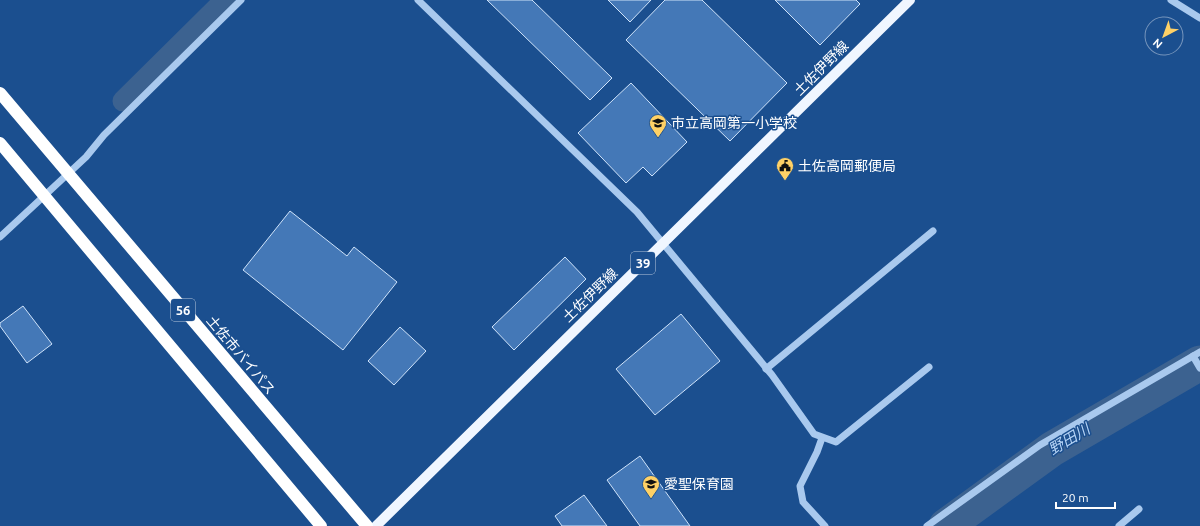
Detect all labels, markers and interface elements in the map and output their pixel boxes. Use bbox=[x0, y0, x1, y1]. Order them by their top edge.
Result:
north arrow bbox=[1144, 16, 1184, 56]
text: N bbox=[1150, 36, 1164, 51]
street label: 土佐伊野線 bbox=[791, 38, 851, 98]
school or university icon: 市立高岡第一小学校 bbox=[648, 113, 668, 138]
place label: 市立高岡第一小学校 bbox=[671, 115, 797, 131]
public building icon: 土佐高岡郵便局 bbox=[775, 156, 795, 181]
place label: 土佐高岡郵便局 bbox=[798, 158, 896, 174]
road number: 39 bbox=[631, 252, 655, 274]
street label: 土佐伊野線 bbox=[559, 265, 621, 325]
road number: 56 bbox=[171, 299, 195, 321]
street label: 土佐市バイパス bbox=[203, 312, 279, 398]
water label: 野田川 bbox=[1045, 419, 1094, 458]
school or university icon: 愛聖保育園 bbox=[641, 474, 661, 499]
place label: 愛聖保育園 bbox=[664, 476, 734, 492]
scale bar bbox=[1056, 484, 1115, 510]
text: 20 m bbox=[1062, 491, 1089, 504]

